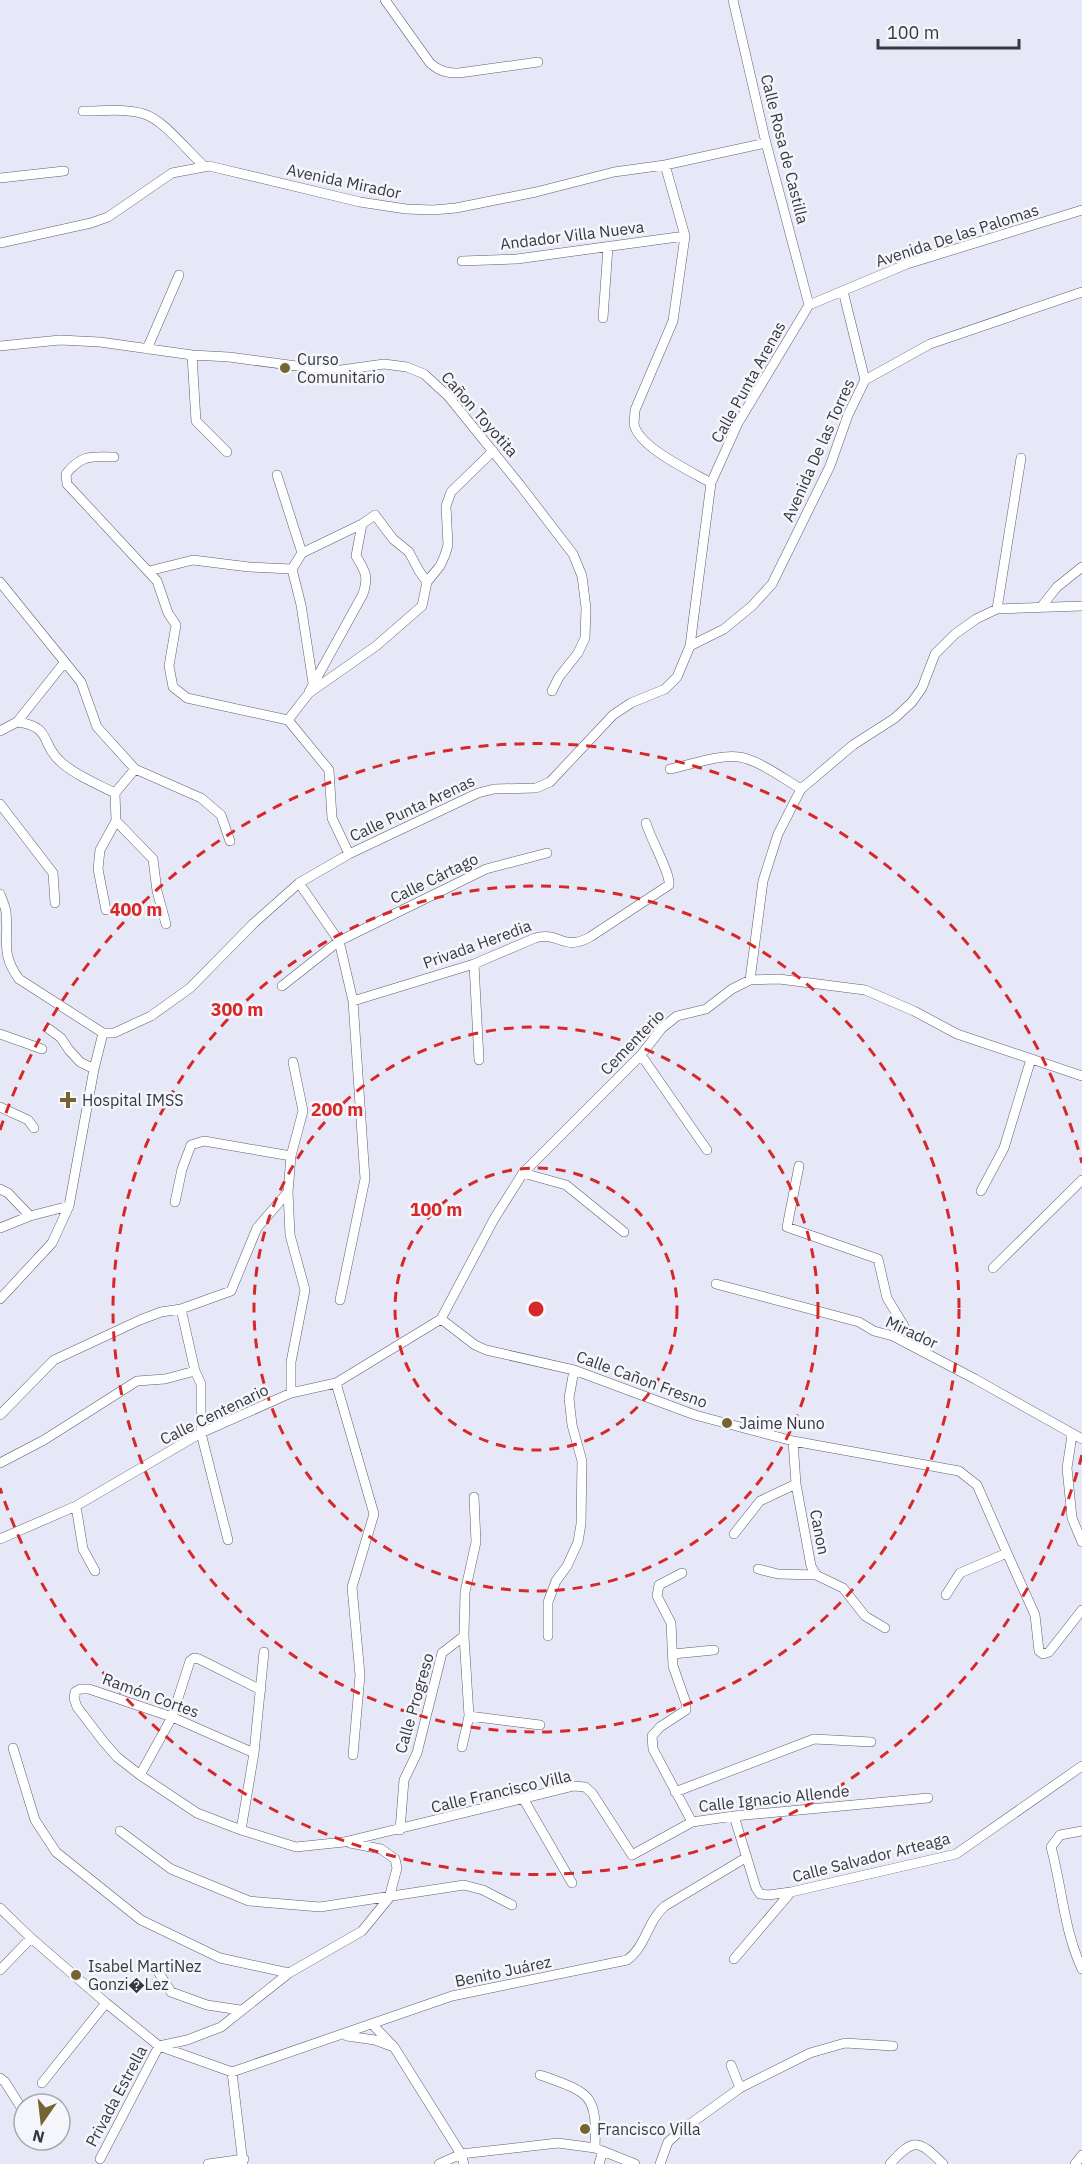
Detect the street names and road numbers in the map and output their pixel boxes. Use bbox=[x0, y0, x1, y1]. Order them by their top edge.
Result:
street label: Calle Rosa de Castilla bbox=[757, 72, 813, 226]
street label: Avenida Mirador bbox=[285, 159, 403, 203]
street label: Avenida De las Palomas bbox=[873, 199, 1041, 271]
street label: Andador Villa Nueva bbox=[499, 216, 646, 254]
street label: Calle Punta Arenas bbox=[706, 318, 790, 446]
street label: Cañon Toyotita bbox=[437, 367, 523, 461]
street label: Avenida De las Torres bbox=[777, 375, 859, 525]
street label: Calle Punta Arenas bbox=[346, 770, 478, 846]
street label: Calle Cártago bbox=[387, 848, 481, 908]
street label: Privada Heredia bbox=[420, 915, 534, 973]
street label: Cementerio bbox=[596, 1005, 668, 1079]
street label: Mirador bbox=[883, 1311, 941, 1353]
street label: Calle Cañon Fresno bbox=[574, 1346, 710, 1412]
street label: Calle Centenario bbox=[156, 1379, 272, 1449]
street label: Canon bbox=[806, 1508, 834, 1556]
street label: Calle Progreso bbox=[390, 1650, 438, 1756]
street label: Ramón Cortes bbox=[100, 1668, 202, 1722]
street label: Calle Francisco Villa bbox=[429, 1765, 573, 1817]
street label: Calle Ignacio Allende bbox=[697, 1780, 851, 1816]
street label: Calle Salvador Arteaga bbox=[790, 1828, 952, 1886]
street label: Benito Juárez bbox=[453, 1951, 553, 1991]
street label: Privada Estrella bbox=[81, 2042, 151, 2150]

